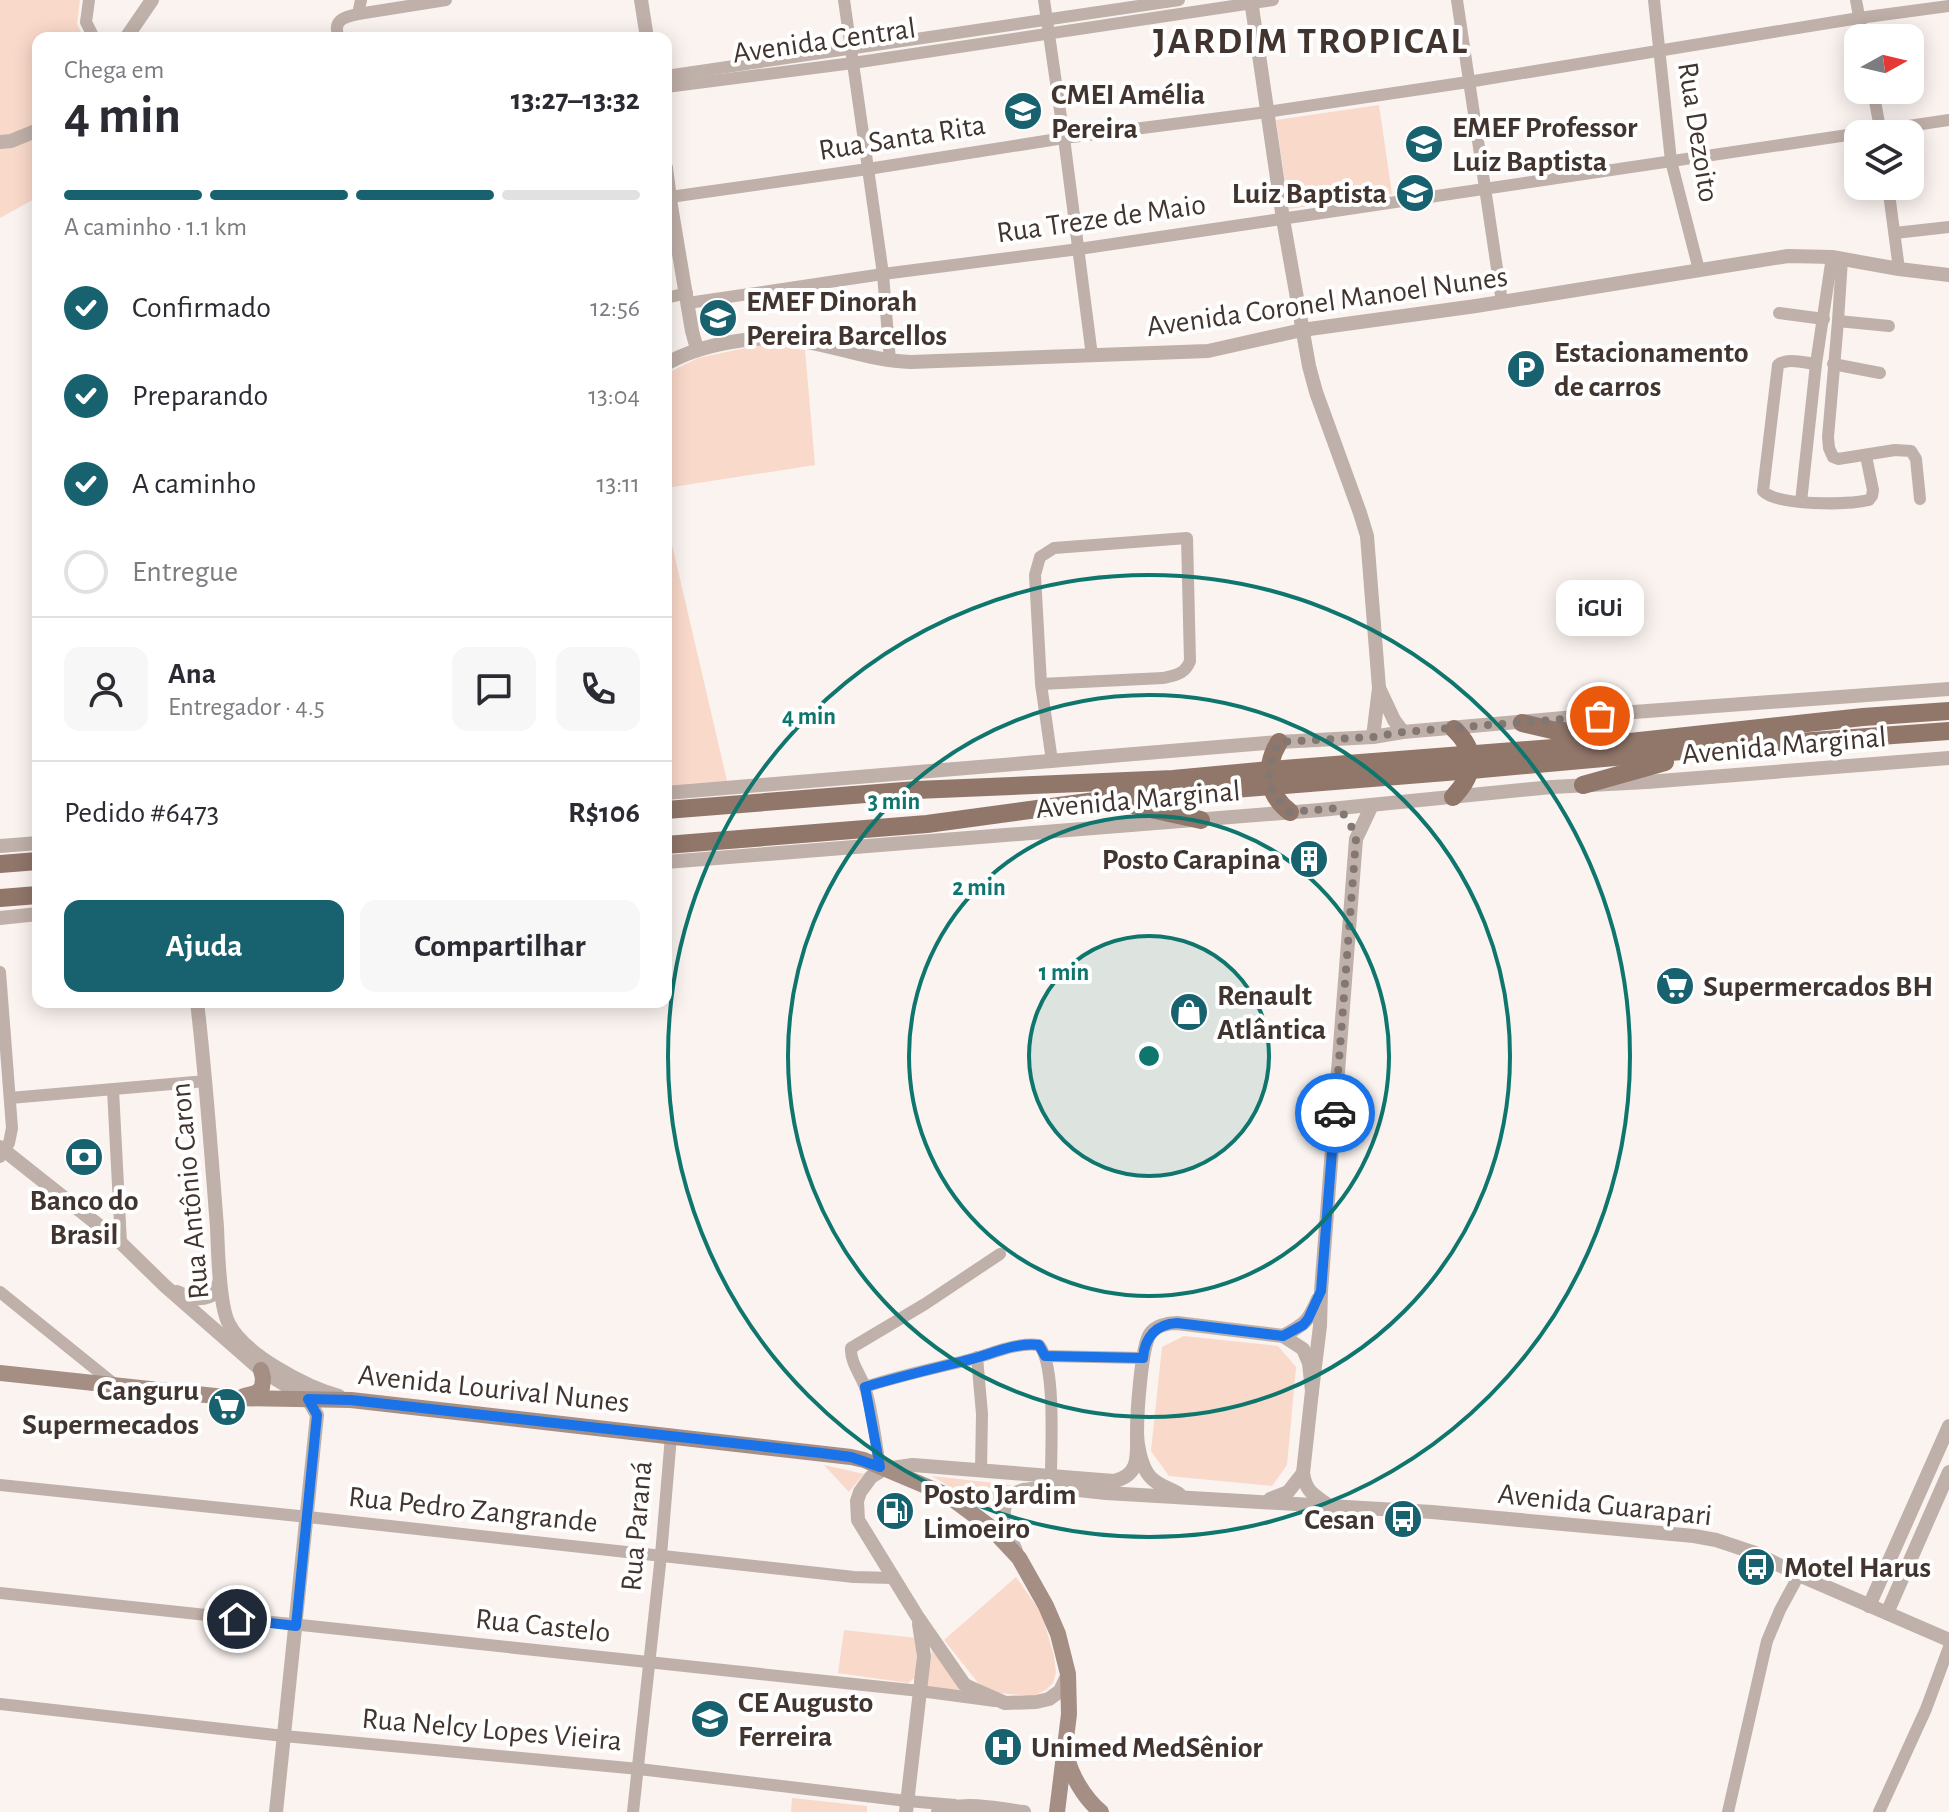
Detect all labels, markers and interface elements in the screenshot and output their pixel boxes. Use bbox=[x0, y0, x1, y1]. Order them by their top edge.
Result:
street label: Avenida Central bbox=[731, 13, 918, 69]
district label: JARDIM TROPICAL bbox=[1153, 23, 1469, 61]
north arrow bbox=[1844, 24, 1924, 104]
map controls bbox=[1844, 24, 1924, 200]
text: Chega em bbox=[64, 57, 164, 83]
street label: Rua Dezoito bbox=[1672, 60, 1724, 204]
place label: CMEI Amélia Pereira bbox=[1051, 80, 1205, 144]
text: 13:27–13:32 bbox=[511, 85, 640, 115]
text: 4 min bbox=[64, 90, 181, 142]
school or university icon: CMEI Amélia Pereira bbox=[1002, 90, 1044, 132]
street label: Rua Santa Rita bbox=[817, 110, 988, 166]
place label: EMEF Professor Luiz Baptista bbox=[1452, 113, 1638, 177]
button: layers bbox=[1844, 120, 1924, 200]
school or university icon: EMEF Professor Luiz Baptista bbox=[1403, 123, 1445, 165]
school or university icon: Luiz Baptista bbox=[1394, 172, 1436, 214]
place label: Luiz Baptista bbox=[1232, 179, 1387, 209]
street label: Rua Treze de Maio bbox=[995, 189, 1208, 249]
text: A caminho · 1.1 km bbox=[64, 214, 247, 240]
street label: Avenida Coronel Manoel Nunes bbox=[1145, 262, 1510, 342]
icon: check bbox=[64, 286, 108, 330]
place label: EMEF Dinorah Pereira Barcellos bbox=[746, 287, 947, 351]
text: Confirmado bbox=[132, 293, 271, 323]
text: 12:56 bbox=[590, 295, 640, 321]
school or university icon: EMEF Dinorah Pereira Barcellos bbox=[697, 297, 739, 339]
place label: Estacionamento de carros bbox=[1554, 338, 1749, 402]
parking icon: Estacionamento de carros bbox=[1505, 348, 1547, 390]
icon: check bbox=[64, 374, 108, 418]
text: Preparando bbox=[132, 381, 268, 411]
text: 13:04 bbox=[588, 383, 640, 409]
icon: check bbox=[64, 462, 108, 506]
text: A caminho bbox=[132, 469, 256, 499]
text: 13:11 bbox=[597, 471, 640, 497]
text: Entregue bbox=[132, 557, 238, 587]
callout: iGUi bbox=[1556, 580, 1644, 636]
text: iGUi bbox=[1577, 595, 1623, 621]
button: person bbox=[64, 647, 148, 731]
button: chat bbox=[452, 647, 536, 731]
button: phone bbox=[556, 647, 640, 731]
text: Ana bbox=[168, 659, 216, 689]
pin bbox=[1566, 682, 1634, 750]
text: Entregador · 4.5 bbox=[168, 694, 325, 720]
icon: bag bbox=[1578, 694, 1622, 738]
text: 4 min bbox=[782, 705, 836, 729]
street label: Avenida Marginal bbox=[1681, 722, 1888, 770]
street label: Avenida Marginal bbox=[1035, 776, 1242, 824]
text: 3 min bbox=[868, 790, 920, 814]
text: Pedido #6473 bbox=[64, 798, 219, 828]
text: R$106 bbox=[568, 798, 640, 828]
building icon: Posto Carapina bbox=[1288, 838, 1330, 880]
place label: Posto Carapina bbox=[1102, 845, 1281, 875]
text: 2 min bbox=[952, 876, 1006, 900]
button: Ajuda bbox=[64, 900, 344, 992]
button: Compartilhar bbox=[360, 900, 640, 992]
text: 1 min bbox=[1039, 961, 1089, 985]
supermarket icon: Supermercados BH bbox=[1654, 965, 1696, 1007]
place label: Supermercados BH bbox=[1703, 972, 1933, 1002]
place label: Renault Atlântica bbox=[1217, 981, 1326, 1045]
shop icon: Renault Atlântica bbox=[1168, 991, 1210, 1033]
centre of rings bbox=[1135, 1042, 1163, 1070]
courier bbox=[1295, 1073, 1375, 1153]
street label: Rua Antônio Caron bbox=[166, 1081, 214, 1301]
icon: car bbox=[1313, 1091, 1357, 1135]
bank icon: Banco do Brasil bbox=[63, 1136, 105, 1178]
place label: Banco do Brasil bbox=[30, 1186, 139, 1250]
street label: Avenida Lourival Nunes bbox=[357, 1360, 631, 1418]
place label: Canguru Supermecados bbox=[22, 1376, 199, 1440]
supermarket icon: Canguru Supermecados bbox=[206, 1386, 248, 1428]
street label: Rua Paraná bbox=[616, 1460, 658, 1593]
street label: Avenida Guarapari bbox=[1496, 1479, 1713, 1531]
place label: Posto Jardim Limoeiro bbox=[923, 1480, 1076, 1544]
street label: Rua Pedro Zangrande bbox=[347, 1482, 599, 1538]
fuel station icon: Posto Jardim Limoeiro bbox=[874, 1490, 916, 1532]
bus stop icon: Cesan bbox=[1382, 1498, 1424, 1540]
place label: Cesan bbox=[1304, 1505, 1375, 1535]
bus stop icon: Motel Harus bbox=[1735, 1546, 1777, 1588]
place label: Motel Harus bbox=[1784, 1553, 1931, 1583]
pin bbox=[203, 1585, 271, 1653]
icon: home bbox=[215, 1597, 259, 1641]
street label: Rua Castelo bbox=[474, 1604, 612, 1648]
place label: CE Augusto Ferreira bbox=[738, 1688, 873, 1752]
school or university icon: CE Augusto Ferreira bbox=[689, 1698, 731, 1740]
street label: Rua Nelcy Lopes Vieira bbox=[361, 1704, 623, 1756]
hospital icon: Unimed MedSênior bbox=[982, 1726, 1024, 1768]
place label: Unimed MedSênior bbox=[1031, 1733, 1263, 1763]

